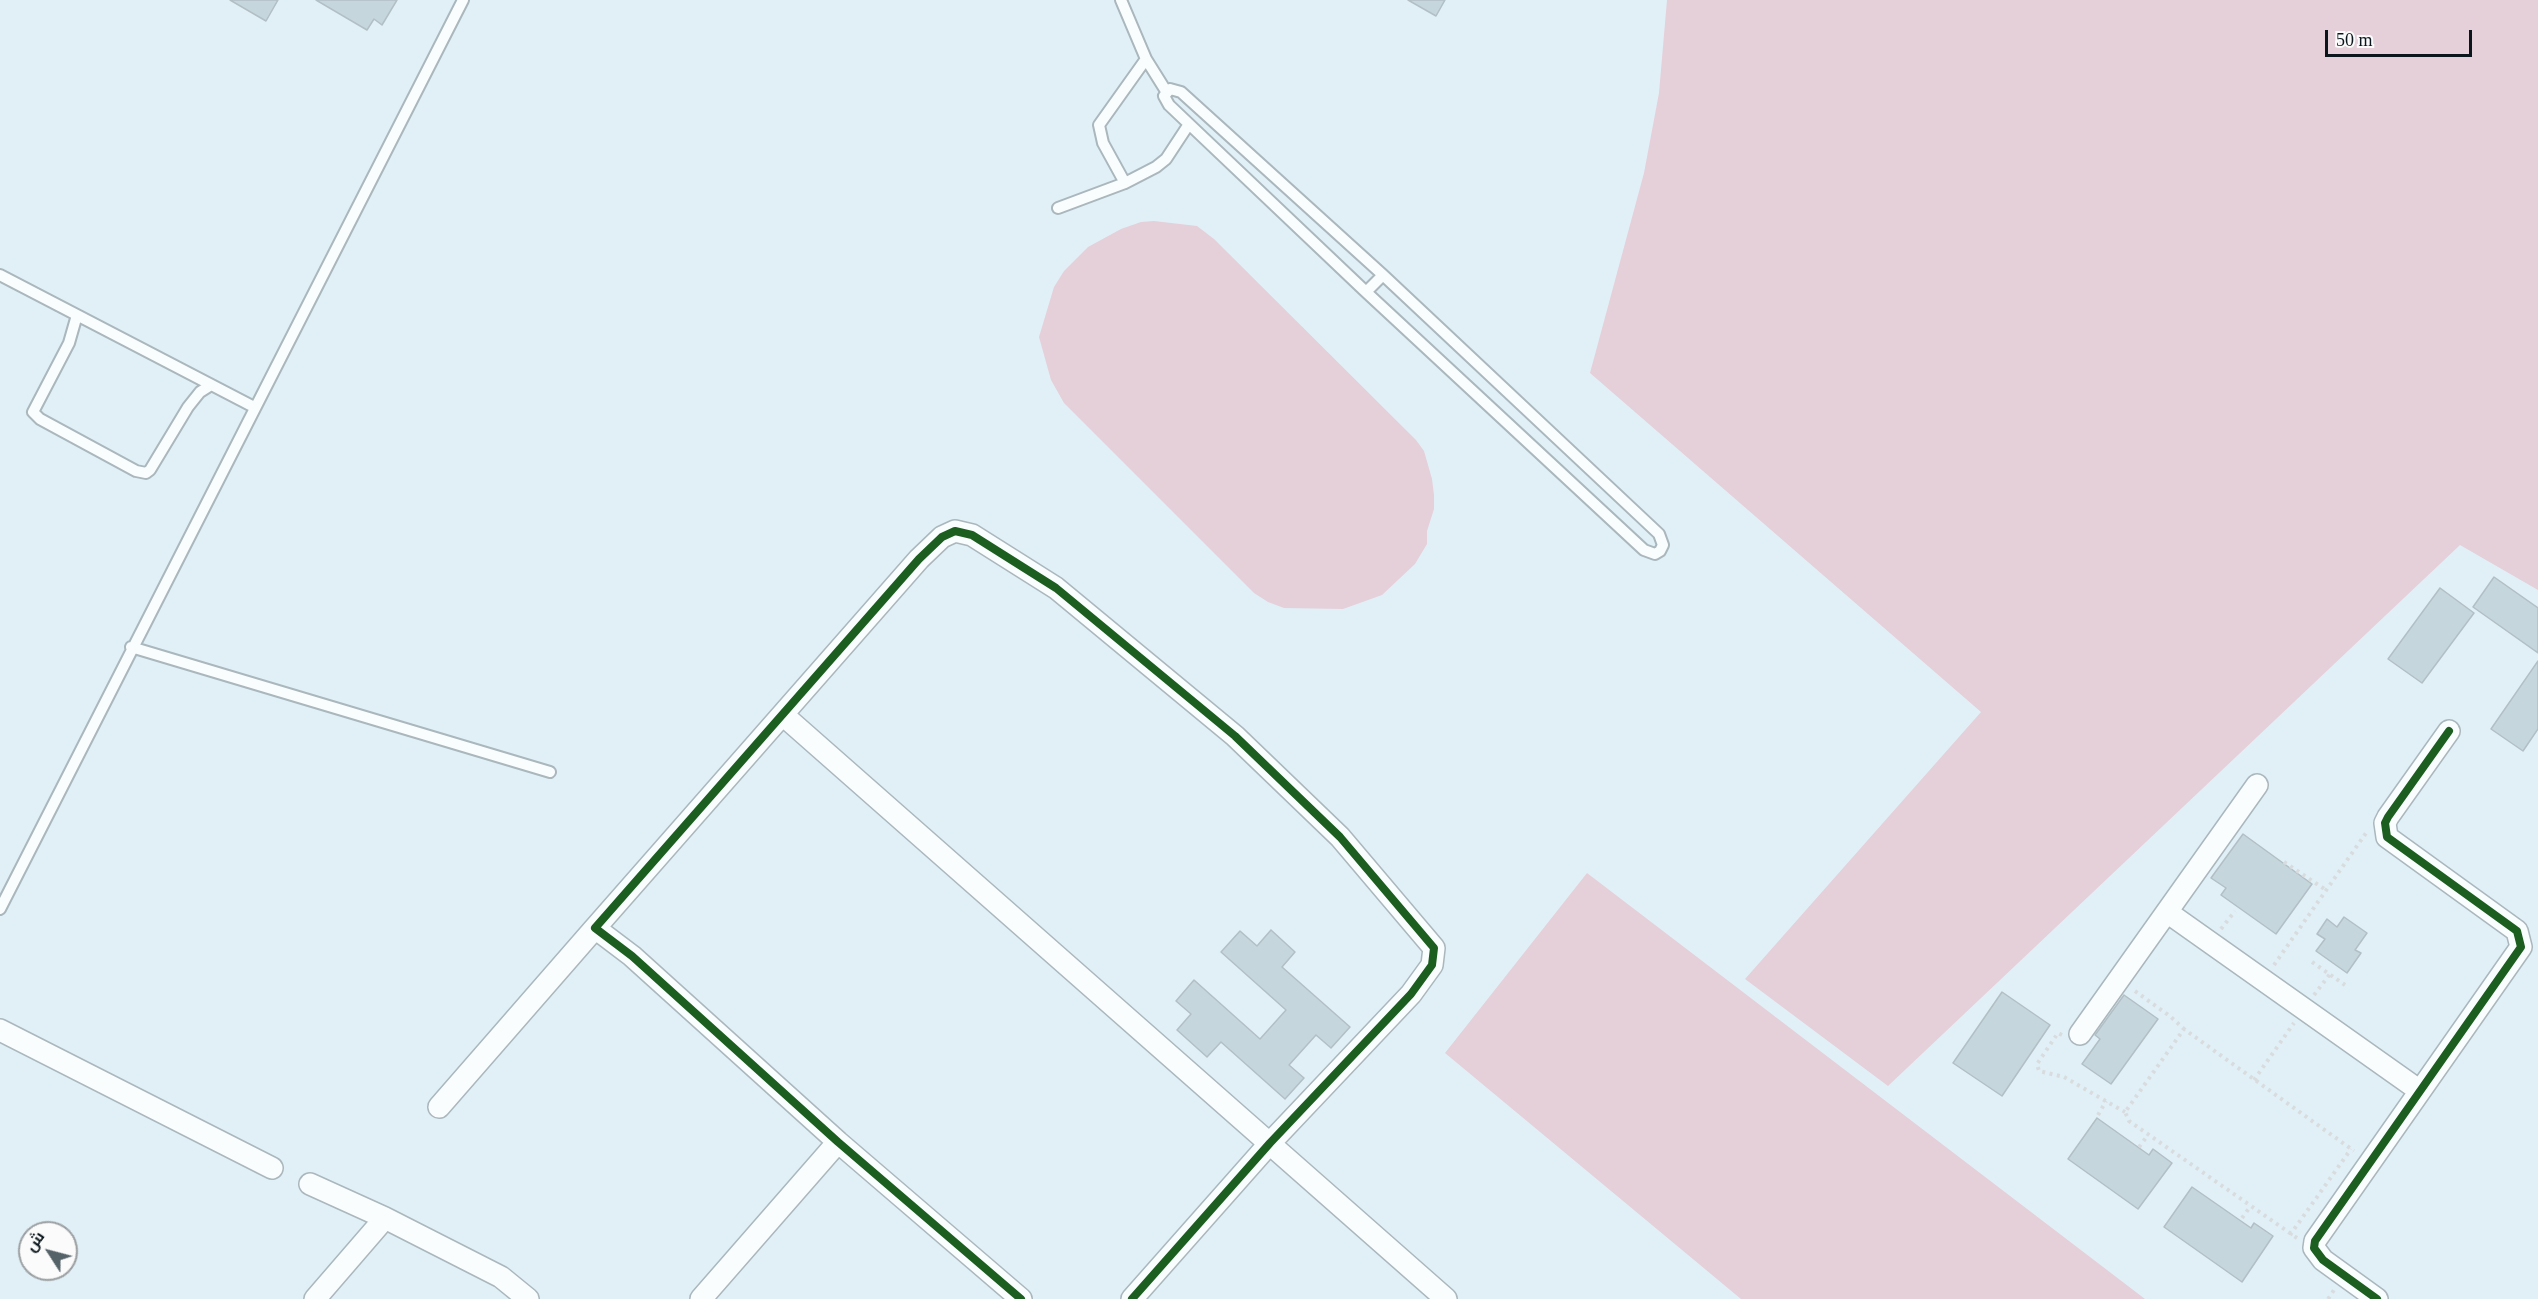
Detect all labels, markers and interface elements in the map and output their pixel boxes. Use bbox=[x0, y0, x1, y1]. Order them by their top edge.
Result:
scale bar bbox=[2328, 18, 2475, 56]
text: 50 m bbox=[2336, 30, 2373, 50]
north arrow bbox=[18, 1221, 78, 1281]
text: ش bbox=[22, 1228, 48, 1255]

